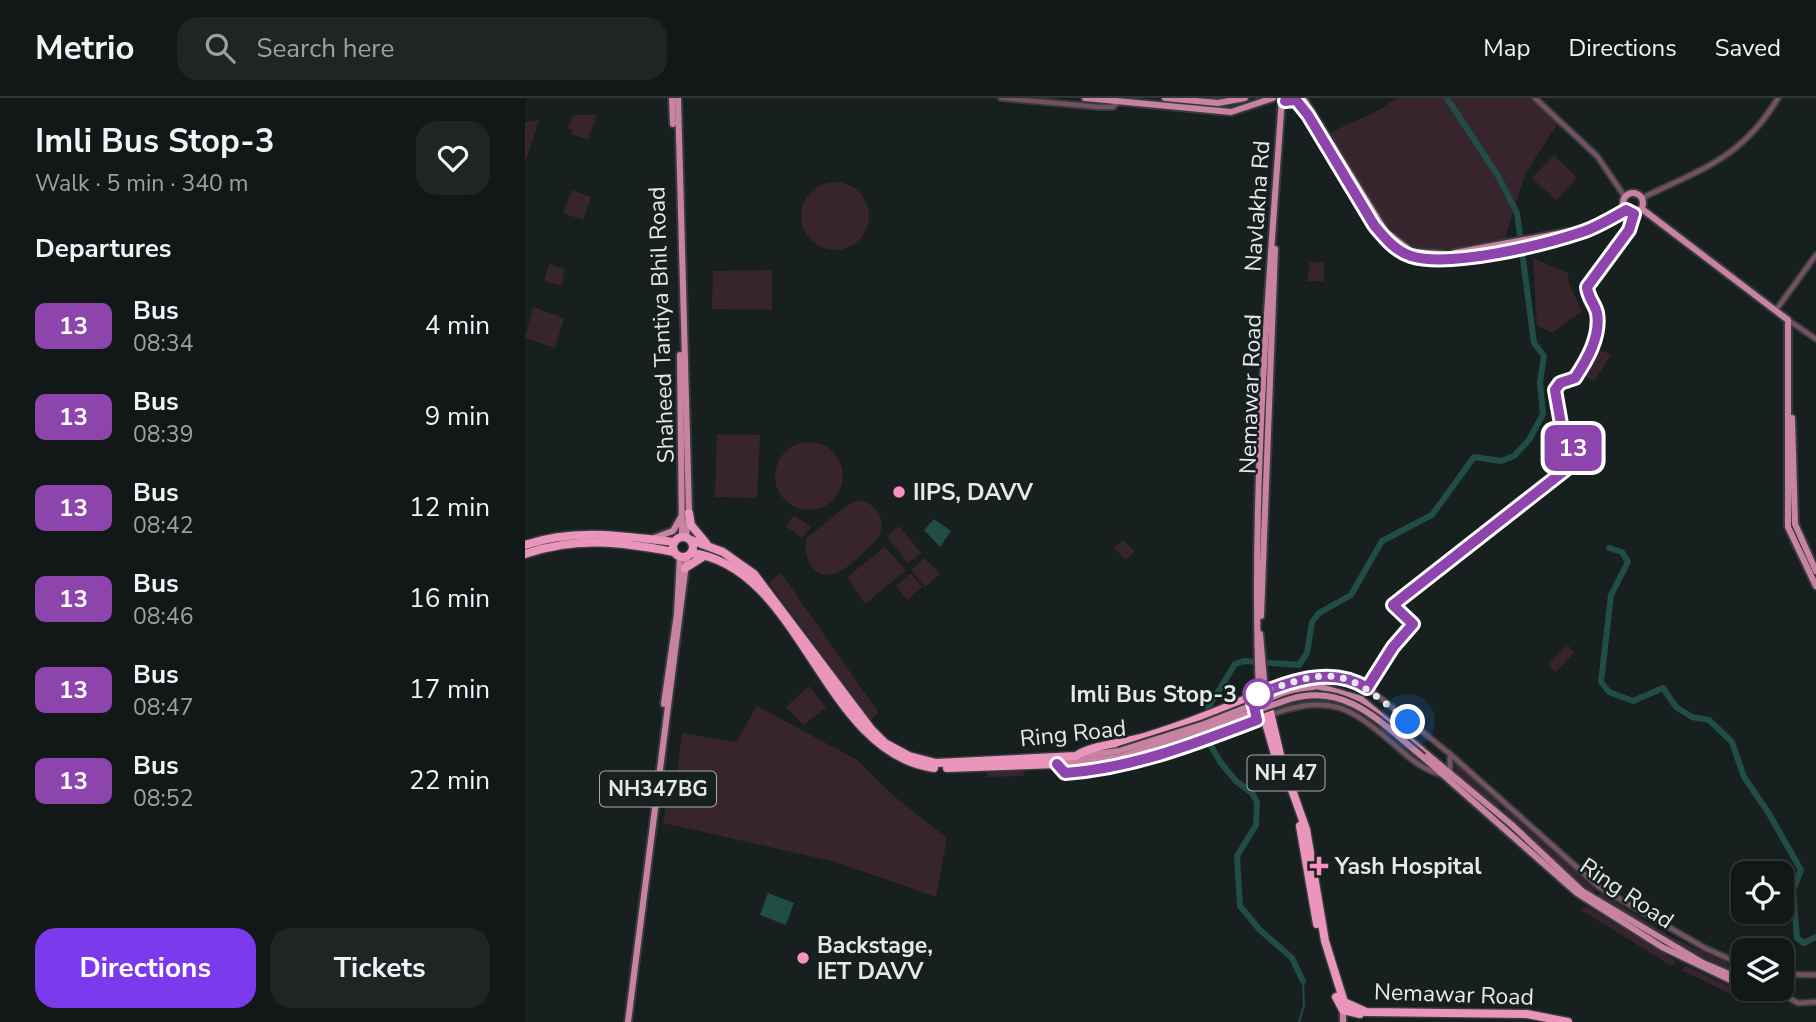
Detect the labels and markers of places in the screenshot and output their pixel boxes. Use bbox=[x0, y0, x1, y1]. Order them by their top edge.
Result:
place label: IIPS, DAVV bbox=[913, 477, 1033, 508]
marker: IIPS, DAVV bbox=[891, 484, 907, 500]
place label: Imli Bus Stop-3 bbox=[1070, 679, 1237, 710]
marker: Imli Bus Stop-3 bbox=[1243, 679, 1273, 709]
place label: Yash Hospital bbox=[1334, 851, 1482, 882]
marker: Yash Hospital bbox=[1309, 856, 1329, 876]
place label: Backstage, IET DAVV bbox=[817, 930, 933, 987]
marker: Backstage, IET DAVV bbox=[795, 950, 811, 966]

